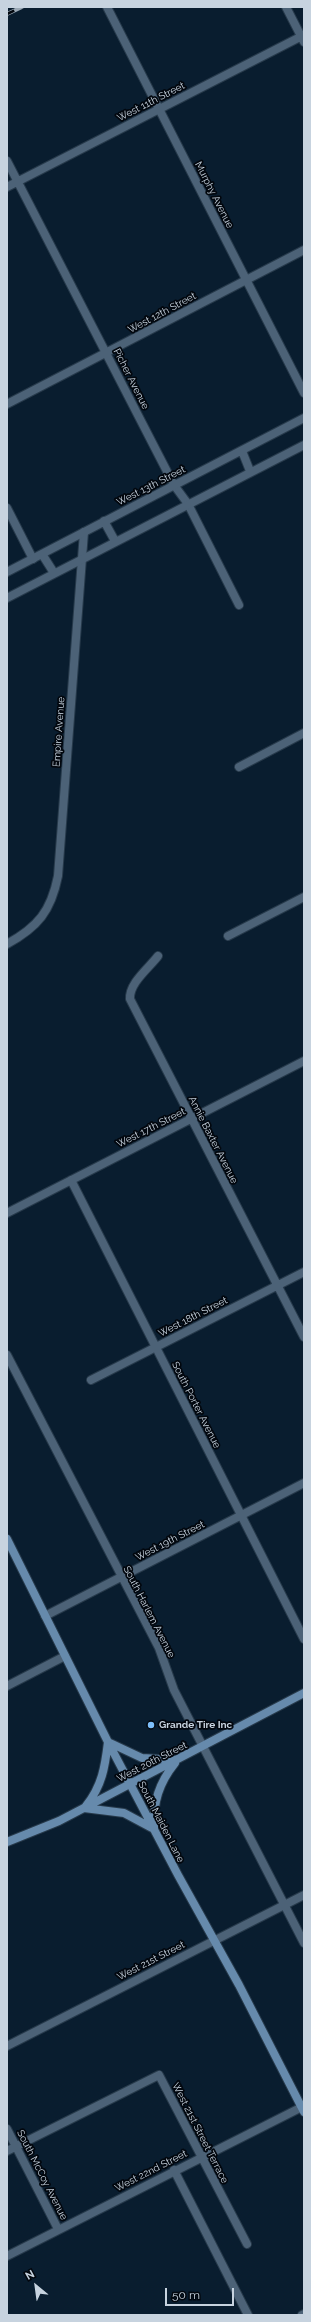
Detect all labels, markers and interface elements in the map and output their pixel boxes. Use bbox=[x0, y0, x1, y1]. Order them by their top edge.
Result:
street label: West 11th Street bbox=[115, 80, 187, 124]
street label: Murphy Avenue bbox=[192, 160, 236, 230]
street label: West 12th Street bbox=[126, 290, 198, 336]
street label: Picher Avenue bbox=[111, 347, 151, 411]
street label: West 13th Street bbox=[115, 464, 187, 508]
street label: Empire Avenue bbox=[51, 696, 67, 768]
street label: Annie Baxter Avenue bbox=[186, 1094, 240, 1186]
street label: West 17th Street bbox=[115, 1106, 187, 1150]
street label: West 18th Street bbox=[156, 1294, 230, 1340]
street label: South Porter Avenue bbox=[169, 1360, 223, 1450]
street label: West 19th Street bbox=[133, 1518, 207, 1564]
street label: South Harlem Avenue bbox=[121, 1564, 177, 1660]
place label: Grande Tire Inc bbox=[159, 1719, 232, 1731]
marker: Grande Tire Inc bbox=[146, 1720, 156, 1730]
street label: West 20th Street bbox=[115, 1739, 189, 1785]
street label: South Maiden Lane bbox=[135, 1779, 187, 1865]
street label: West 21st Street bbox=[115, 1939, 187, 1983]
street label: West 21st Street Terrace bbox=[169, 2081, 231, 2185]
street label: South McCoy Avenue bbox=[14, 2128, 70, 2222]
street label: West 22nd Street bbox=[113, 2148, 189, 2194]
north arrow bbox=[16, 2266, 56, 2306]
text: N bbox=[23, 2267, 37, 2283]
scale bar bbox=[167, 2280, 236, 2306]
text: 50 m bbox=[172, 2288, 200, 2302]

